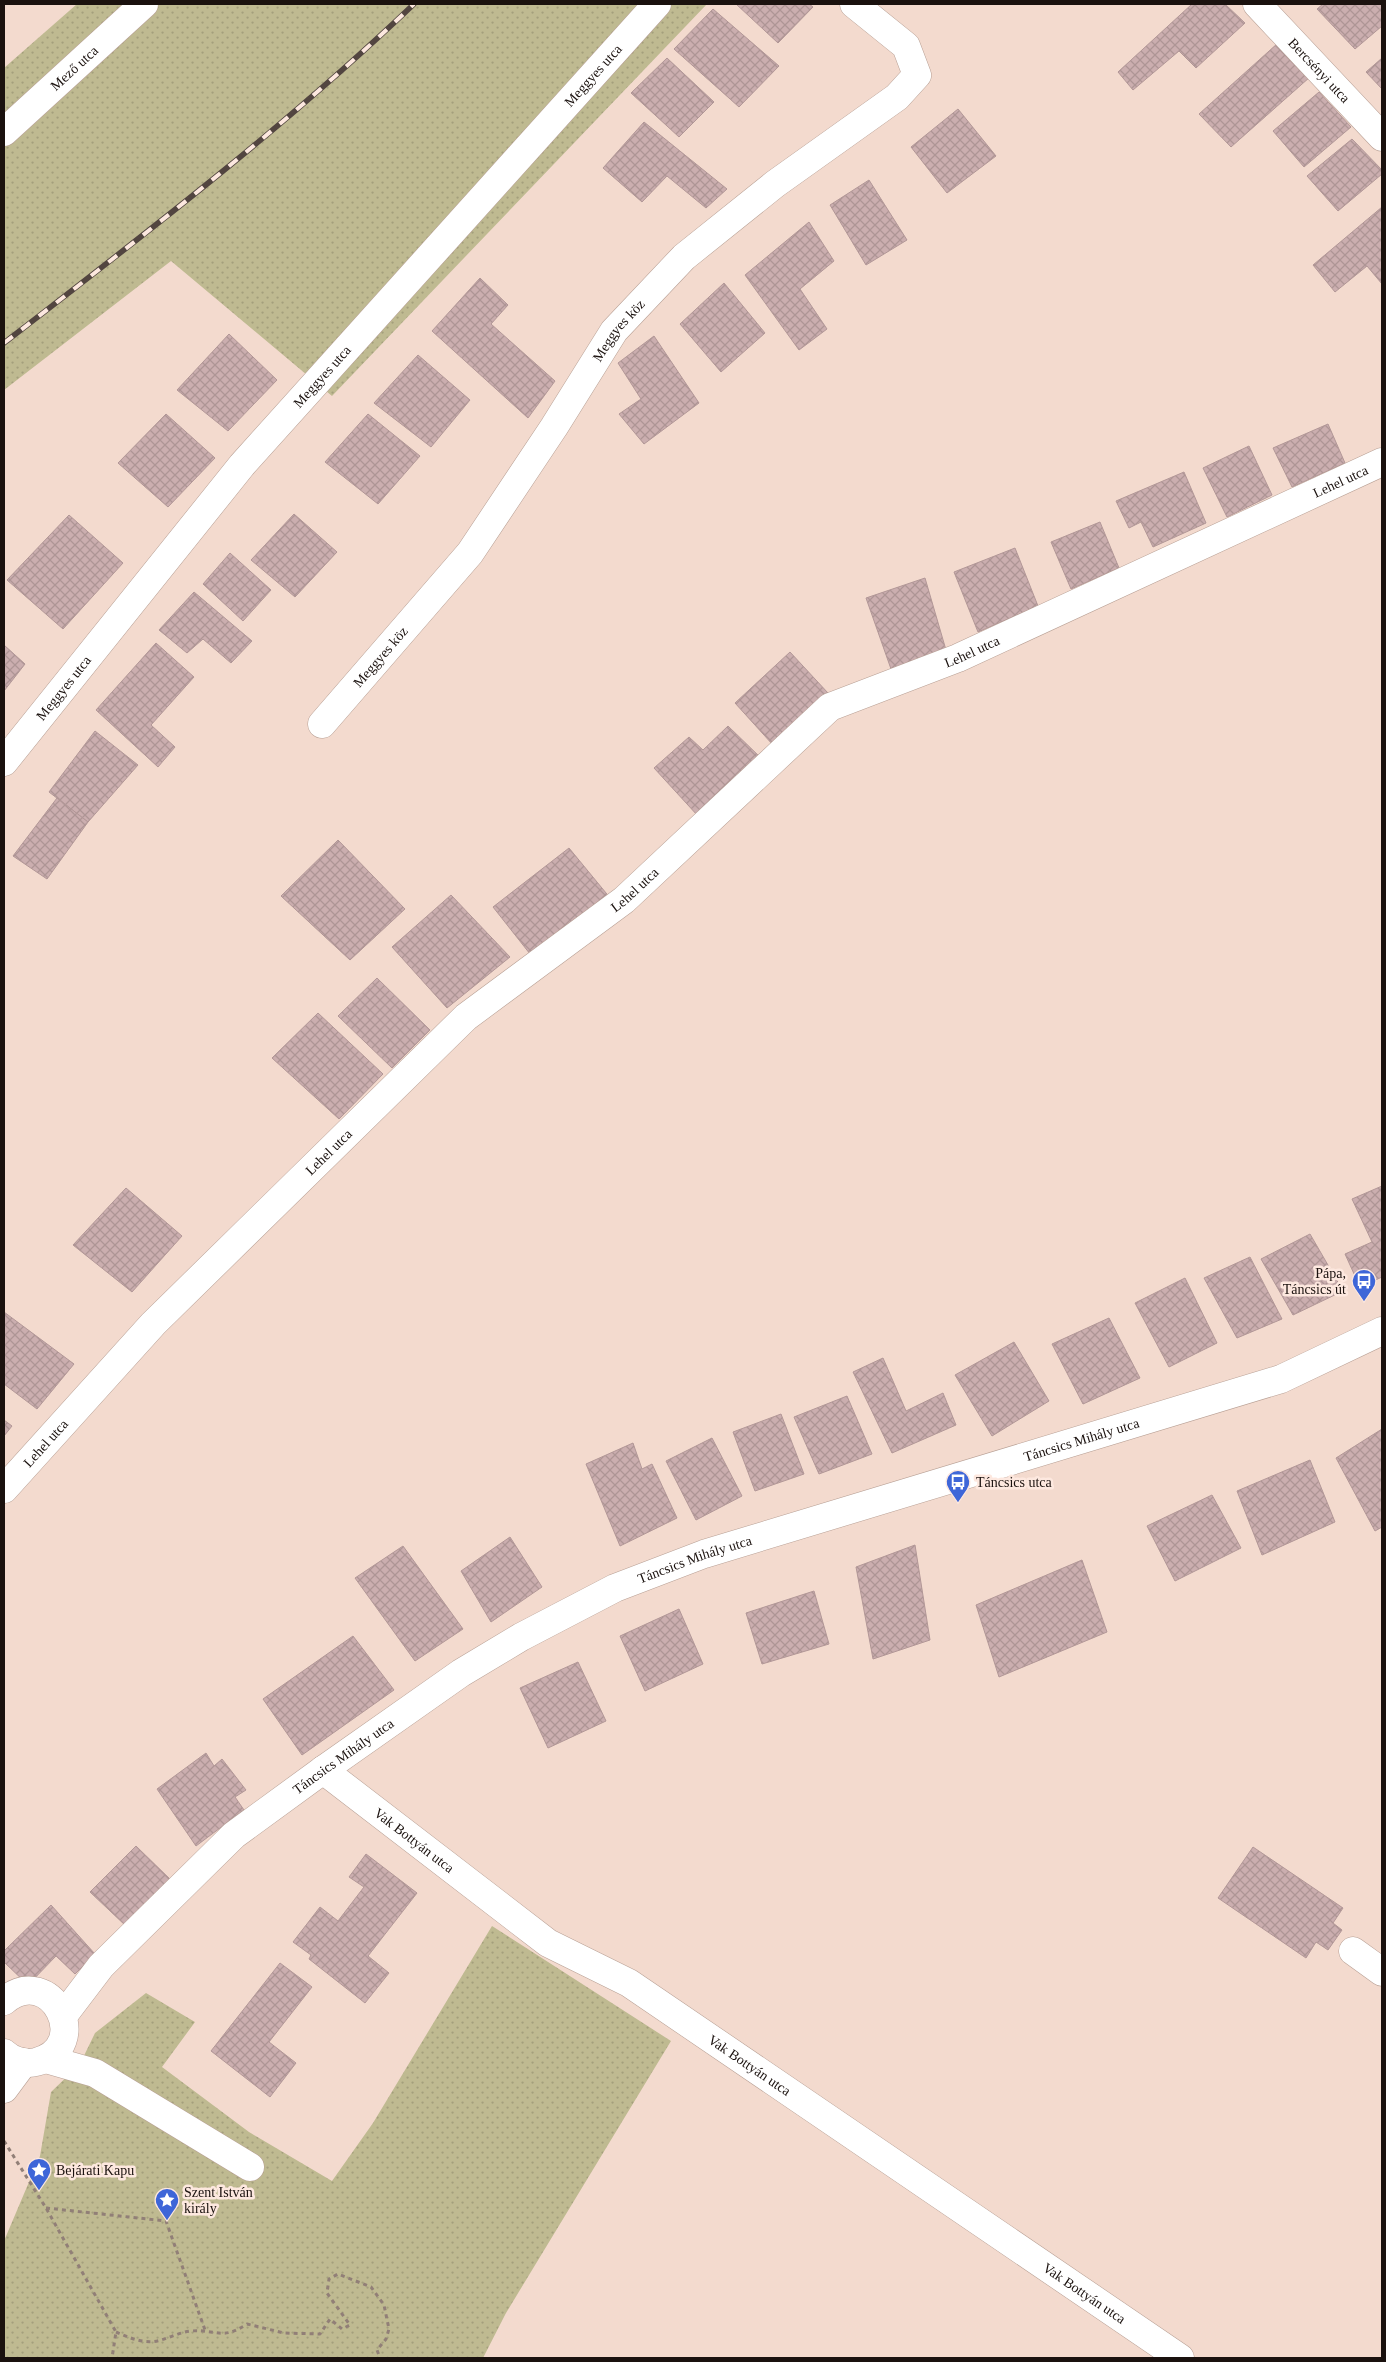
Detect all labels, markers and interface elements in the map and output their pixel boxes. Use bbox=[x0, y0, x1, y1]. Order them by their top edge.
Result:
street label: Bercsényi utca bbox=[1285, 35, 1354, 106]
street label: Meggyes utca bbox=[561, 41, 625, 109]
street label: Mező utca bbox=[47, 42, 101, 93]
street label: Meggyes köz bbox=[589, 296, 647, 364]
street label: Meggyes utca bbox=[290, 342, 354, 410]
street label: Lehel utca bbox=[1311, 462, 1371, 500]
street label: Meggyes köz bbox=[350, 623, 410, 690]
street label: Lehel utca bbox=[942, 632, 1002, 670]
street label: Meggyes utca bbox=[33, 652, 94, 723]
street label: Lehel utca bbox=[608, 864, 662, 915]
street label: Lehel utca bbox=[302, 1126, 355, 1178]
place label: Pápa, Táncsics út bbox=[1283, 1266, 1346, 1297]
bus stop icon: Pápa, Táncsics út bbox=[1351, 1268, 1377, 1302]
street label: Táncsics Mihály utca bbox=[1022, 1415, 1142, 1464]
street label: Lehel utca bbox=[20, 1416, 71, 1470]
bus stop icon: Táncsics utca bbox=[945, 1469, 971, 1503]
place label: Táncsics utca bbox=[976, 1475, 1053, 1490]
street label: Táncsics Mihály utca bbox=[635, 1532, 754, 1586]
street label: Táncsics Mihály utca bbox=[290, 1715, 397, 1797]
street label: Vak Bottyán utca bbox=[371, 1805, 458, 1876]
street label: Vak Bottyán utca bbox=[705, 2032, 794, 2099]
place icon: Bejárati Kapu bbox=[26, 2157, 52, 2191]
place label: Bejárati Kapu bbox=[56, 2163, 134, 2178]
place label: Szent István király bbox=[184, 2185, 253, 2216]
place icon: Szent István király bbox=[154, 2187, 180, 2221]
street label: Vak Bottyán utca bbox=[1040, 2260, 1129, 2327]

